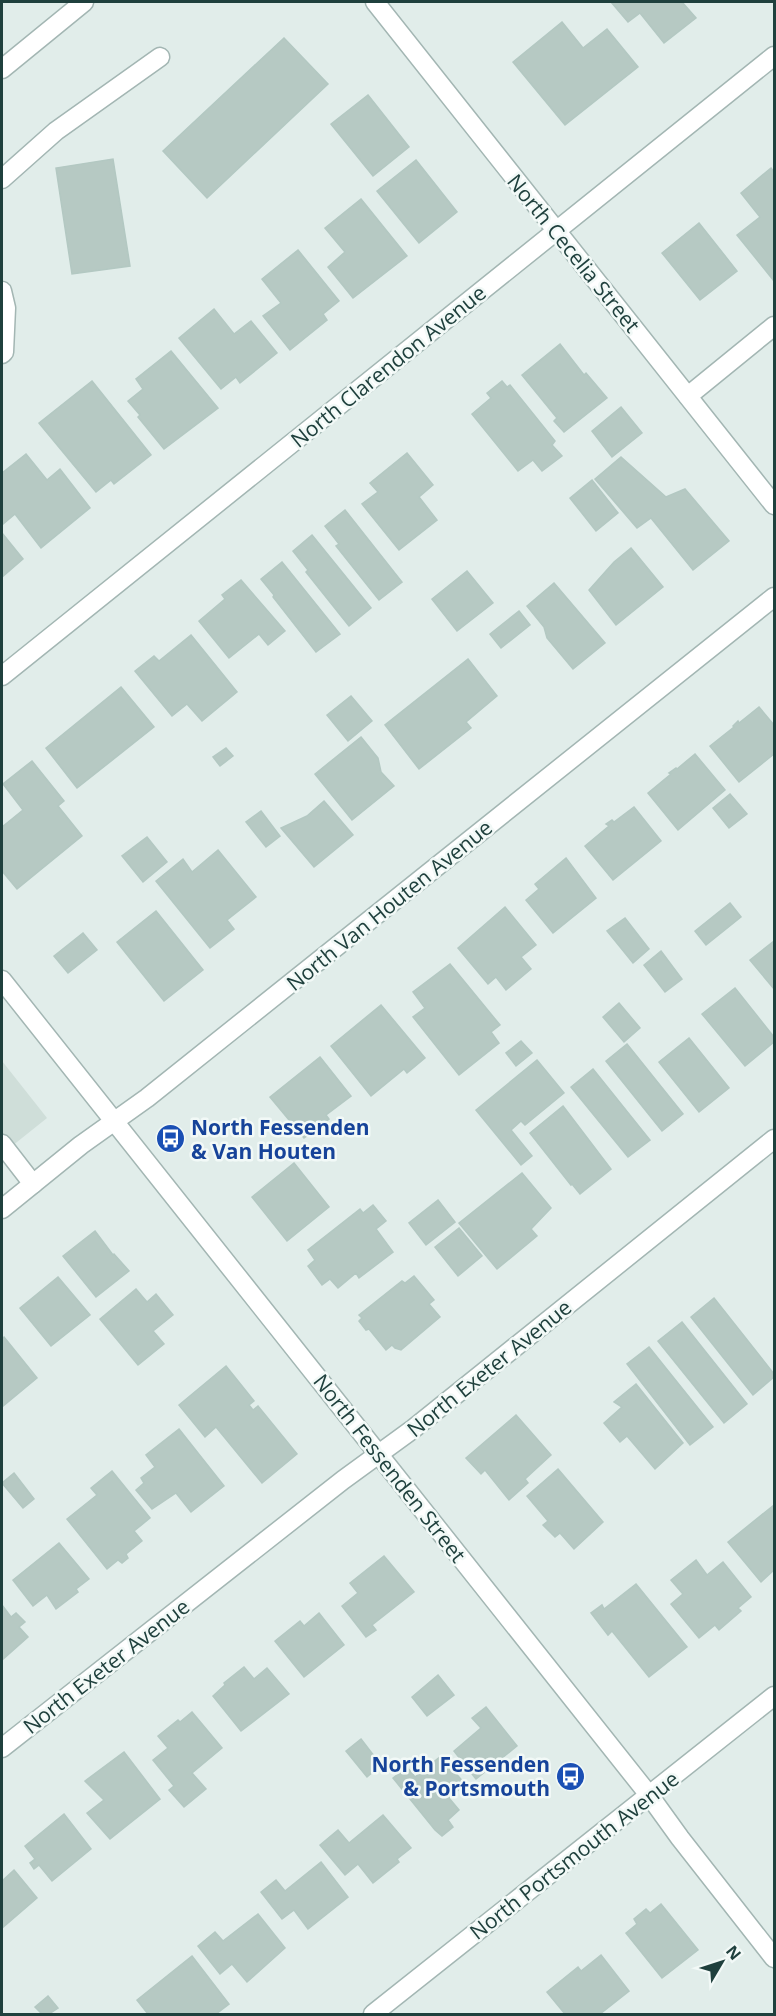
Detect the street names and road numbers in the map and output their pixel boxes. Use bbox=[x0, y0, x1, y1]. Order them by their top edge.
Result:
street label: North Cecelia Street bbox=[501, 168, 647, 338]
street label: North Clarendon Avenue bbox=[285, 279, 491, 453]
street label: North Van Houten Avenue bbox=[280, 813, 498, 997]
street label: North Exeter Avenue bbox=[401, 1293, 577, 1443]
street label: North Fessenden Street bbox=[308, 1368, 472, 1568]
street label: North Exeter Avenue bbox=[17, 1592, 195, 1740]
street label: North Portsmouth Avenue bbox=[464, 1765, 684, 1945]

